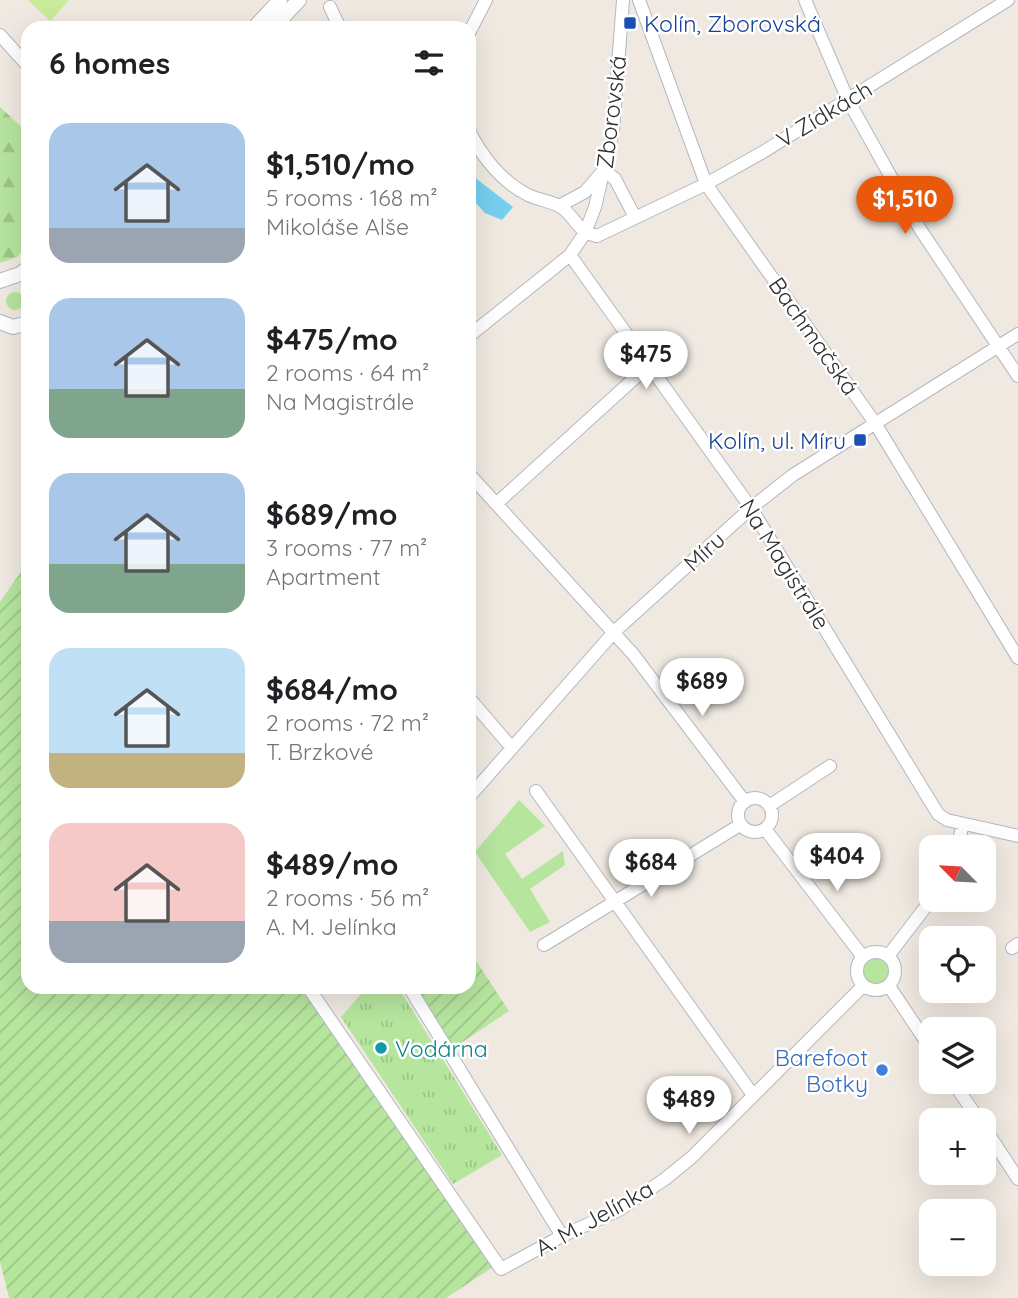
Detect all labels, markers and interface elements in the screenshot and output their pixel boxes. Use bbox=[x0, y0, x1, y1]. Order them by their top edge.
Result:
place label: Kolín, Zborovská bbox=[644, 9, 821, 38]
marker: Kolín, Zborovská bbox=[622, 15, 638, 31]
text: 6 homes bbox=[49, 44, 170, 82]
icon: filters bbox=[410, 44, 448, 82]
street label: Zborovská bbox=[590, 54, 632, 170]
street label: V Zídkách bbox=[771, 74, 877, 154]
text: $1,510/mo bbox=[266, 145, 415, 183]
icon: home bbox=[105, 151, 189, 235]
pin: $1,510 bbox=[848, 176, 962, 236]
text: 5 rooms · 168 m² bbox=[266, 183, 438, 212]
text: $1,510 bbox=[872, 184, 938, 213]
text: Mikoláše Alše bbox=[266, 212, 409, 241]
street label: Bachmačská bbox=[763, 271, 865, 401]
text: $475/mo bbox=[266, 320, 398, 358]
icon: home bbox=[105, 326, 189, 410]
pin: $475 bbox=[605, 332, 687, 391]
text: $475 bbox=[620, 339, 672, 368]
text: 2 rooms · 64 m² bbox=[266, 358, 429, 387]
text: Na Magistrále bbox=[266, 387, 414, 416]
place label: Kolín, ul. Míru bbox=[708, 426, 846, 455]
marker: Kolín, ul. Míru bbox=[852, 432, 868, 448]
street label: Na Magistrále bbox=[733, 493, 837, 635]
text: $689/mo bbox=[266, 495, 397, 533]
icon: home bbox=[105, 501, 189, 585]
street label: Míru bbox=[677, 525, 731, 577]
text: 3 rooms · 77 m² bbox=[266, 533, 427, 562]
text: Apartment bbox=[266, 562, 380, 591]
pin: $689 bbox=[661, 658, 743, 718]
text: $689 bbox=[676, 666, 728, 695]
text: $684/mo bbox=[266, 670, 398, 708]
icon: home bbox=[105, 676, 189, 760]
text: 2 rooms · 72 m² bbox=[266, 708, 429, 737]
text: T. Brzkové bbox=[266, 737, 374, 766]
pin: $404 bbox=[796, 834, 878, 893]
north arrow bbox=[919, 835, 996, 912]
map controls bbox=[919, 835, 996, 1276]
pin: $684 bbox=[610, 839, 692, 899]
text: $404 bbox=[810, 841, 864, 870]
text: $489/mo bbox=[266, 845, 398, 883]
text: $684 bbox=[625, 847, 677, 876]
icon: home bbox=[105, 851, 189, 935]
text: 2 rooms · 56 m² bbox=[266, 883, 429, 912]
text: A. M. Jelínka bbox=[266, 912, 397, 941]
button: locate bbox=[919, 926, 996, 1003]
button: layers bbox=[919, 1017, 996, 1094]
place label: Vodárna bbox=[395, 1034, 488, 1063]
marker: Vodárna bbox=[373, 1040, 389, 1056]
place label: Barefoot Botky bbox=[775, 1043, 868, 1098]
marker: Barefoot Botky bbox=[874, 1062, 890, 1078]
pin: $489 bbox=[648, 1076, 730, 1136]
text: $489 bbox=[663, 1084, 715, 1113]
button: + bbox=[919, 1108, 996, 1185]
street label: A. M. Jelínka bbox=[530, 1174, 658, 1262]
button: − bbox=[919, 1199, 996, 1276]

